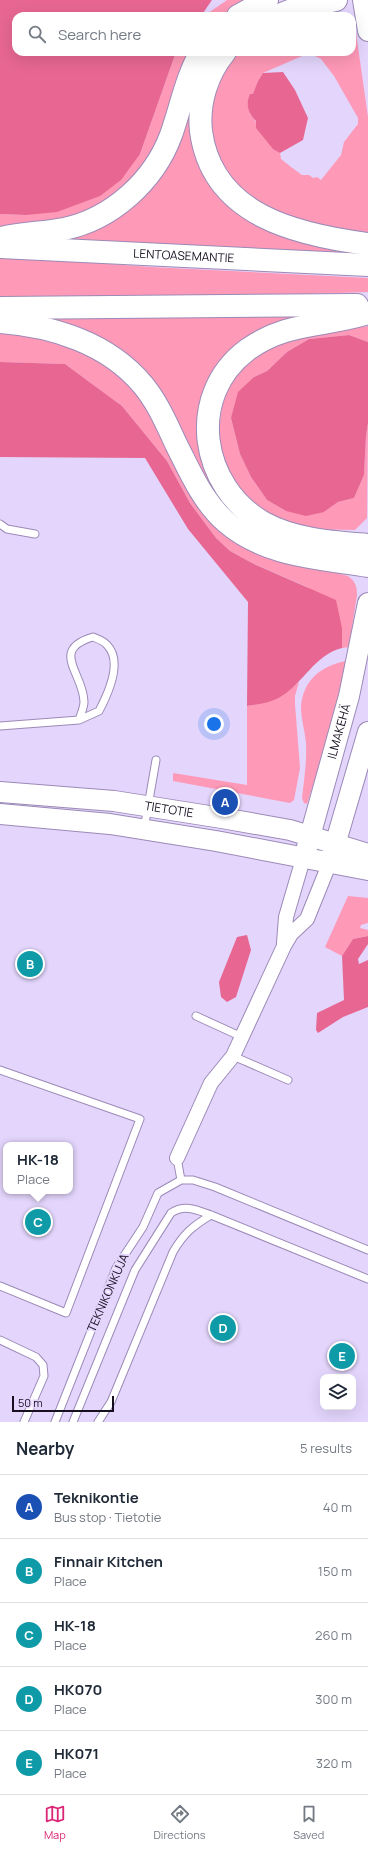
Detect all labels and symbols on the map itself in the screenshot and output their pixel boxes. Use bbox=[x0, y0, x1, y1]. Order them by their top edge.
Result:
street label: LENTOASEMANTIE bbox=[133, 245, 235, 266]
street label: ILMAKEHÄ bbox=[323, 701, 355, 761]
your location bbox=[204, 714, 224, 734]
pin: A bbox=[212, 787, 238, 817]
street label: TIETOTIE bbox=[143, 797, 195, 821]
pin: B bbox=[17, 949, 43, 979]
pin: C bbox=[25, 1207, 51, 1237]
street label: TEKNIKONKUJA bbox=[83, 1251, 133, 1335]
pin: D bbox=[210, 1313, 236, 1343]
pin: E bbox=[329, 1341, 355, 1371]
scale bar bbox=[12, 1394, 114, 1413]

